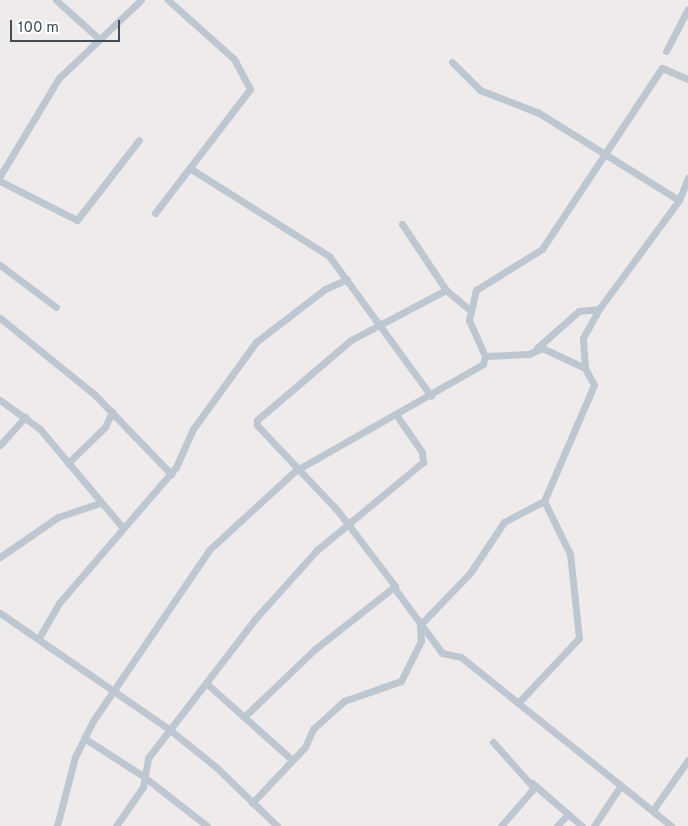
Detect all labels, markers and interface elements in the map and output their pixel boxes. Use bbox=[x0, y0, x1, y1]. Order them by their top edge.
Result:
scale bar bbox=[12, 10, 122, 42]
text: 100 m bbox=[18, 19, 59, 38]

